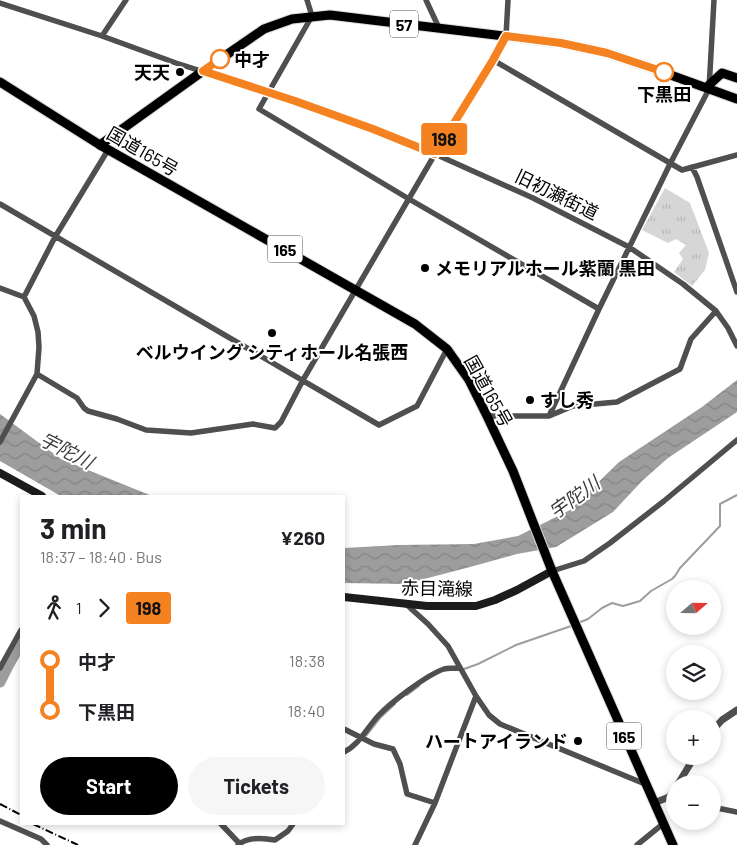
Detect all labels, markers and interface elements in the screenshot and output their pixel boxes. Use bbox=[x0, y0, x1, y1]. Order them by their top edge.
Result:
road number: 57 bbox=[390, 10, 418, 38]
place label: 中才 bbox=[234, 48, 270, 70]
marker: 中才 bbox=[210, 49, 230, 69]
place label: 天天 bbox=[134, 61, 170, 83]
marker: 下黒田 bbox=[654, 62, 674, 82]
marker: 天天 bbox=[174, 66, 186, 78]
place label: 下黒田 bbox=[637, 83, 691, 105]
street label: 国道165号 bbox=[103, 122, 183, 180]
line badge: 198 bbox=[415, 123, 473, 155]
text: 198 bbox=[431, 128, 457, 150]
street label: 旧初瀬街道 bbox=[512, 164, 602, 224]
road number: 165 bbox=[268, 235, 302, 262]
place label: メモリアルホール紫蘭 黒田 bbox=[435, 257, 654, 279]
marker: メモリアルホール紫蘭 黒田 bbox=[419, 262, 431, 274]
marker: ベルウイング シティホール名張西 bbox=[266, 327, 278, 339]
place label: ベルウイング シティホール名張西 bbox=[136, 341, 408, 363]
street label: 国道165号 bbox=[460, 351, 518, 431]
place label: すし秀 bbox=[540, 389, 594, 411]
marker: すし秀 bbox=[524, 394, 536, 406]
water label: 宇陀川 bbox=[36, 427, 99, 474]
water label: 宇陀川 bbox=[544, 470, 605, 523]
text: 3 min bbox=[40, 511, 107, 545]
text: ¥260 bbox=[280, 526, 325, 549]
text: 18:37 – 18:40 · Bus bbox=[40, 547, 162, 566]
street label: 赤目滝線 bbox=[401, 576, 473, 600]
north arrow bbox=[666, 580, 721, 635]
map controls bbox=[666, 580, 721, 830]
icon: walk bbox=[40, 594, 68, 622]
icon: forward bbox=[90, 594, 118, 622]
text: 198 bbox=[136, 597, 161, 619]
text: 1 bbox=[76, 598, 82, 617]
button: layers bbox=[666, 645, 721, 700]
text: 中才 bbox=[78, 650, 116, 673]
text: 18:38 bbox=[289, 651, 325, 670]
text: 下黒田 bbox=[78, 700, 135, 723]
text: 18:40 bbox=[288, 701, 325, 720]
button: + bbox=[666, 710, 721, 765]
road number: 165 bbox=[606, 722, 642, 749]
place label: ハートアイランド bbox=[425, 730, 568, 752]
marker: ハートアイランド bbox=[572, 735, 584, 747]
button: Start bbox=[40, 757, 178, 815]
button: Tickets bbox=[188, 757, 325, 815]
button: − bbox=[666, 775, 721, 830]

